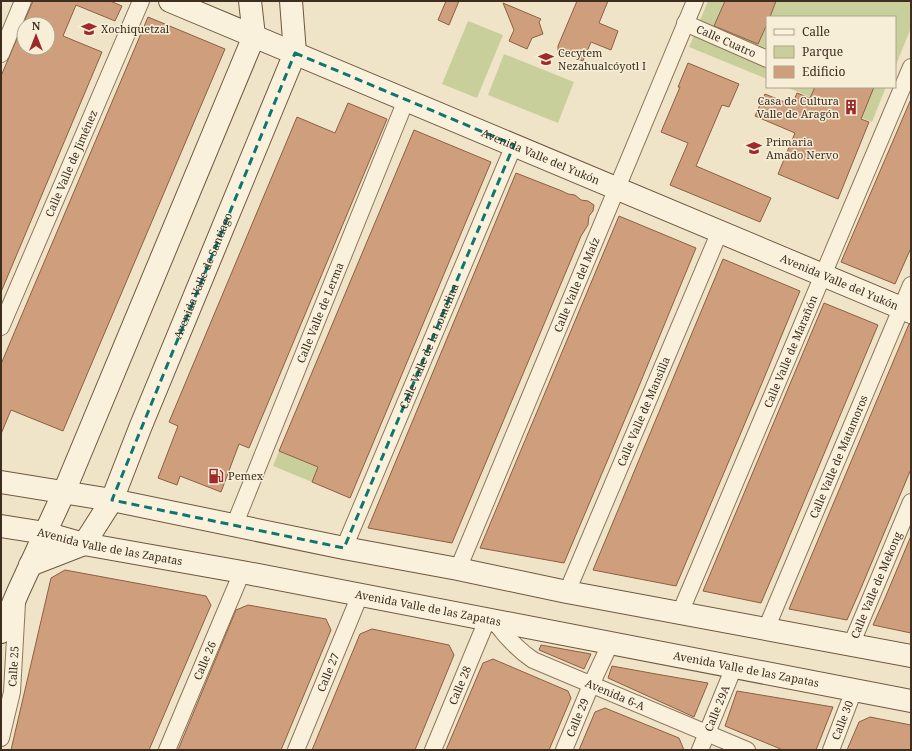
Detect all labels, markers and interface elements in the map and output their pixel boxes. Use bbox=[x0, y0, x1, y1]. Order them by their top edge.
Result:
north arrow bbox=[16, 16, 56, 56]
legend bbox=[766, 16, 896, 88]
text: N bbox=[32, 18, 41, 33]
school or university icon: Xochiquetzal bbox=[80, 20, 98, 38]
place label: Xochiquetzal bbox=[101, 21, 170, 36]
street label: Calle Cuatro bbox=[694, 21, 759, 60]
text: Calle bbox=[802, 23, 830, 40]
text: Parque bbox=[802, 43, 843, 60]
place label: Cecytem Nezahualcóyotl I bbox=[558, 45, 646, 73]
school or university icon: Cecytem Nezahualcóyotl I bbox=[537, 50, 555, 68]
text: Edificio bbox=[802, 63, 845, 80]
place label: Casa de Cultura Valle de Aragón bbox=[757, 93, 839, 121]
building icon: Casa de Cultura Valle de Aragón bbox=[842, 98, 860, 116]
street label: Calle Valle de Jiménez bbox=[41, 107, 100, 219]
street label: Avenida Valle del Yukón bbox=[479, 125, 602, 188]
place label: Primaria Amado Nervo bbox=[766, 134, 838, 162]
school or university icon: Primaria Amado Nervo bbox=[745, 139, 763, 157]
street label: Avenida Valle de Santiago bbox=[170, 210, 235, 341]
street label: Calle Valle del Maíz bbox=[550, 235, 603, 334]
street label: Avenida Valle del Yukón bbox=[778, 250, 901, 313]
street label: Calle Valle de Lerma bbox=[293, 260, 347, 365]
street label: Calle Valle de la Lomelina bbox=[396, 281, 462, 411]
street label: Calle Valle de Marañón bbox=[760, 293, 821, 410]
street label: Calle Valle de Mansilla bbox=[613, 354, 673, 469]
street label: Calle Valle de Matamoros bbox=[806, 392, 871, 520]
fuel station icon: Pemex bbox=[207, 467, 225, 485]
place label: Pemex bbox=[228, 468, 264, 483]
street label: Avenida Valle de las Zapatas bbox=[36, 524, 184, 568]
street label: Calle Valle de Mekong bbox=[847, 529, 905, 641]
street label: Avenida Valle de las Zapatas bbox=[354, 586, 502, 629]
street label: Calle 26 bbox=[189, 639, 219, 682]
street label: Calle 25 bbox=[4, 645, 22, 687]
street label: Avenida Valle de las Zapatas bbox=[672, 647, 820, 690]
street label: Calle 27 bbox=[313, 650, 342, 694]
street label: Calle 28 bbox=[445, 663, 474, 707]
street label: Avenida 6-A bbox=[583, 675, 647, 713]
street label: Calle 29A bbox=[700, 683, 733, 734]
street label: Calle 29 bbox=[562, 696, 592, 739]
street label: Calle 30 bbox=[828, 698, 856, 742]

